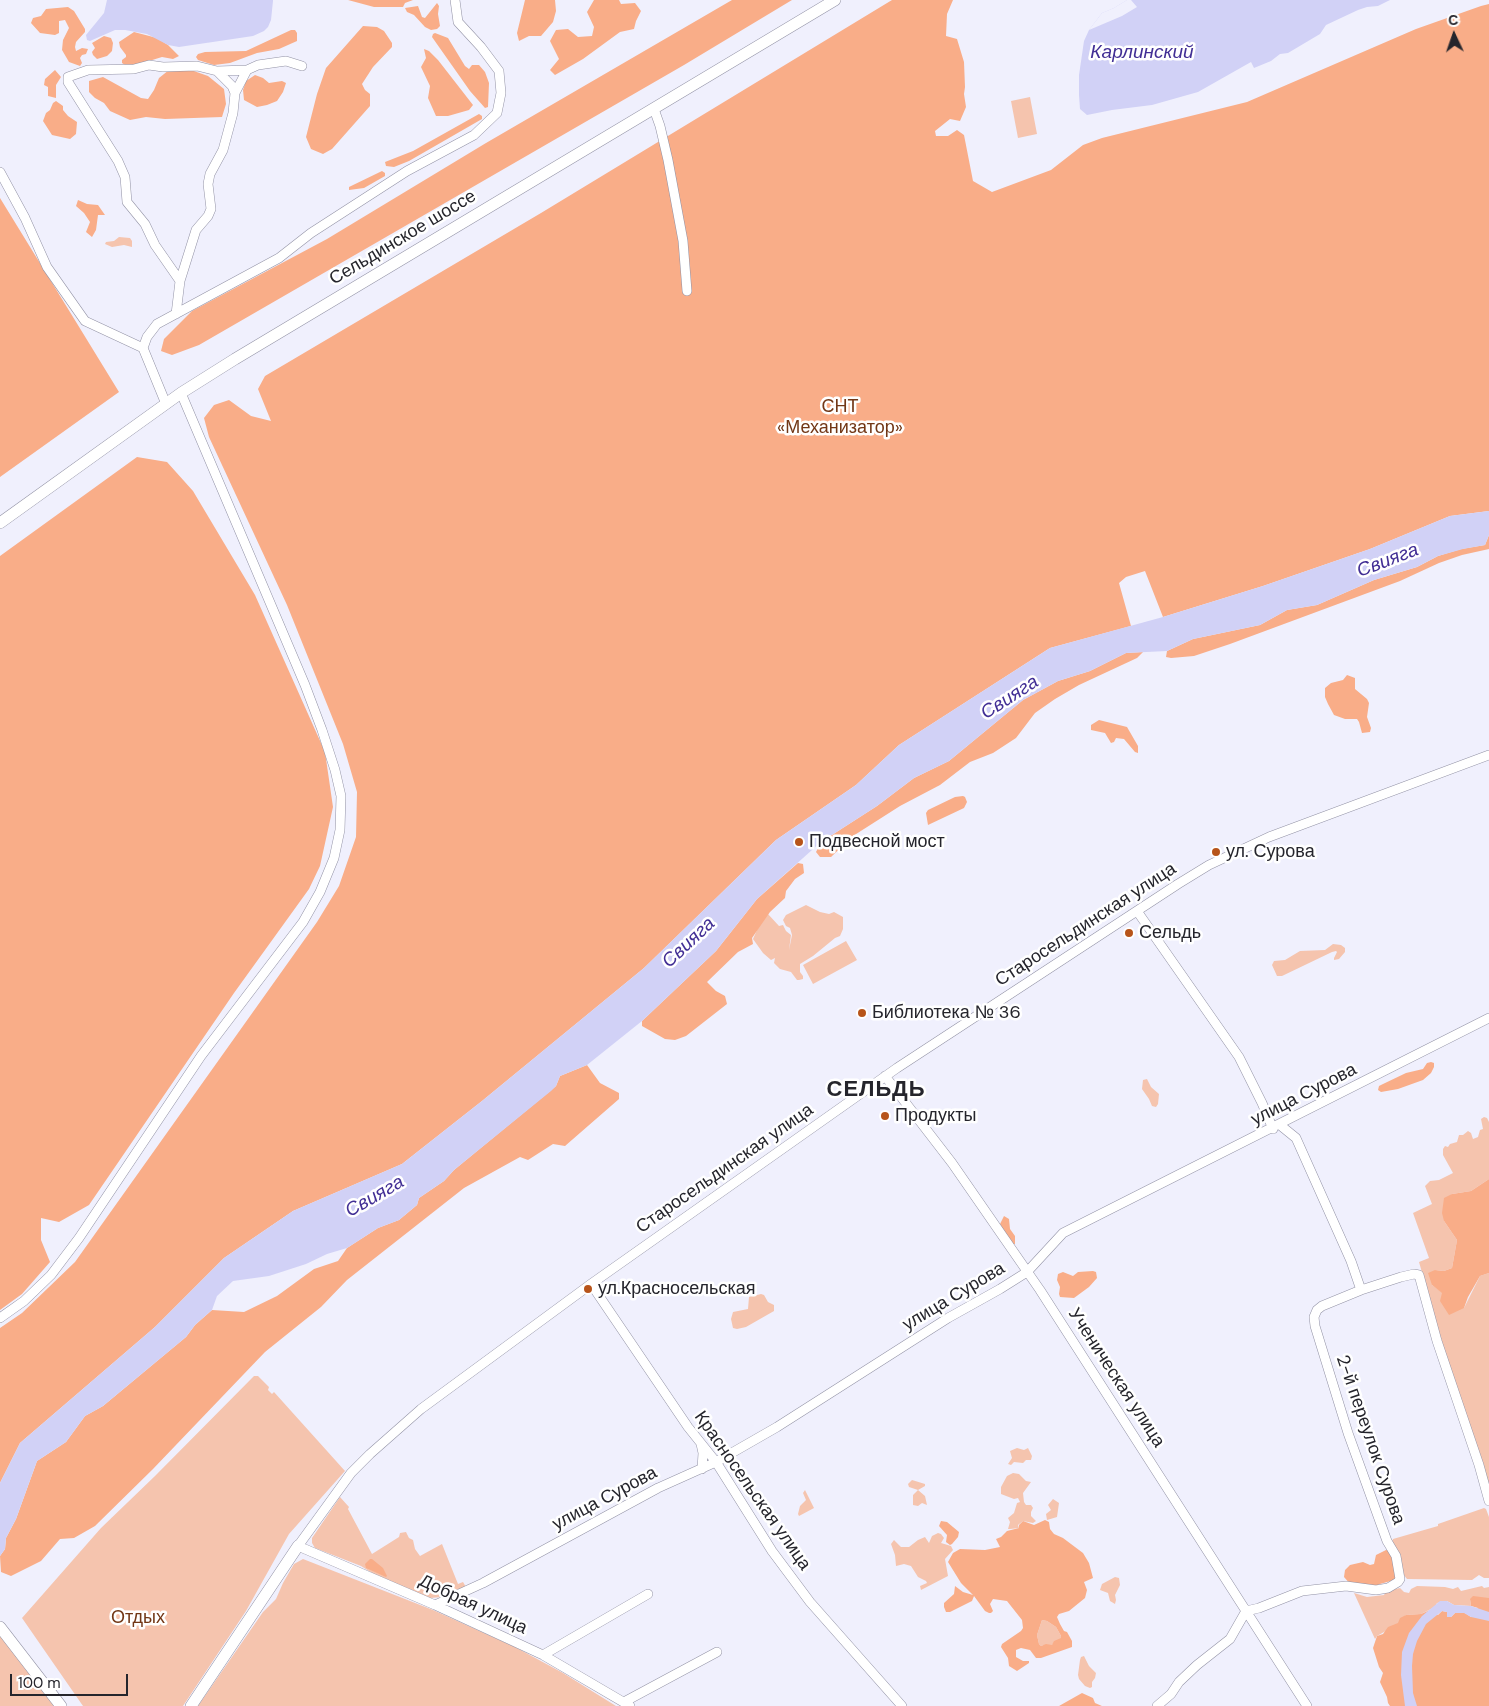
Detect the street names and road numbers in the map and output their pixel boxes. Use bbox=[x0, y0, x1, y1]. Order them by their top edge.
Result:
street label: Сельдинское шоссе bbox=[326, 186, 480, 290]
street label: Старосельдинская улица bbox=[992, 858, 1180, 992]
street label: улица Сурова bbox=[1248, 1059, 1360, 1131]
street label: Старосельдинская улица bbox=[632, 1100, 818, 1238]
street label: улица Сурова bbox=[899, 1258, 1009, 1336]
street label: Ученическая улица bbox=[1063, 1304, 1169, 1452]
street label: 2-й переулок Сурова bbox=[1331, 1352, 1409, 1528]
street label: Красносельская улица bbox=[689, 1407, 815, 1575]
street label: улица Сурова bbox=[549, 1462, 661, 1536]
street label: Добрая улица bbox=[416, 1571, 530, 1639]

